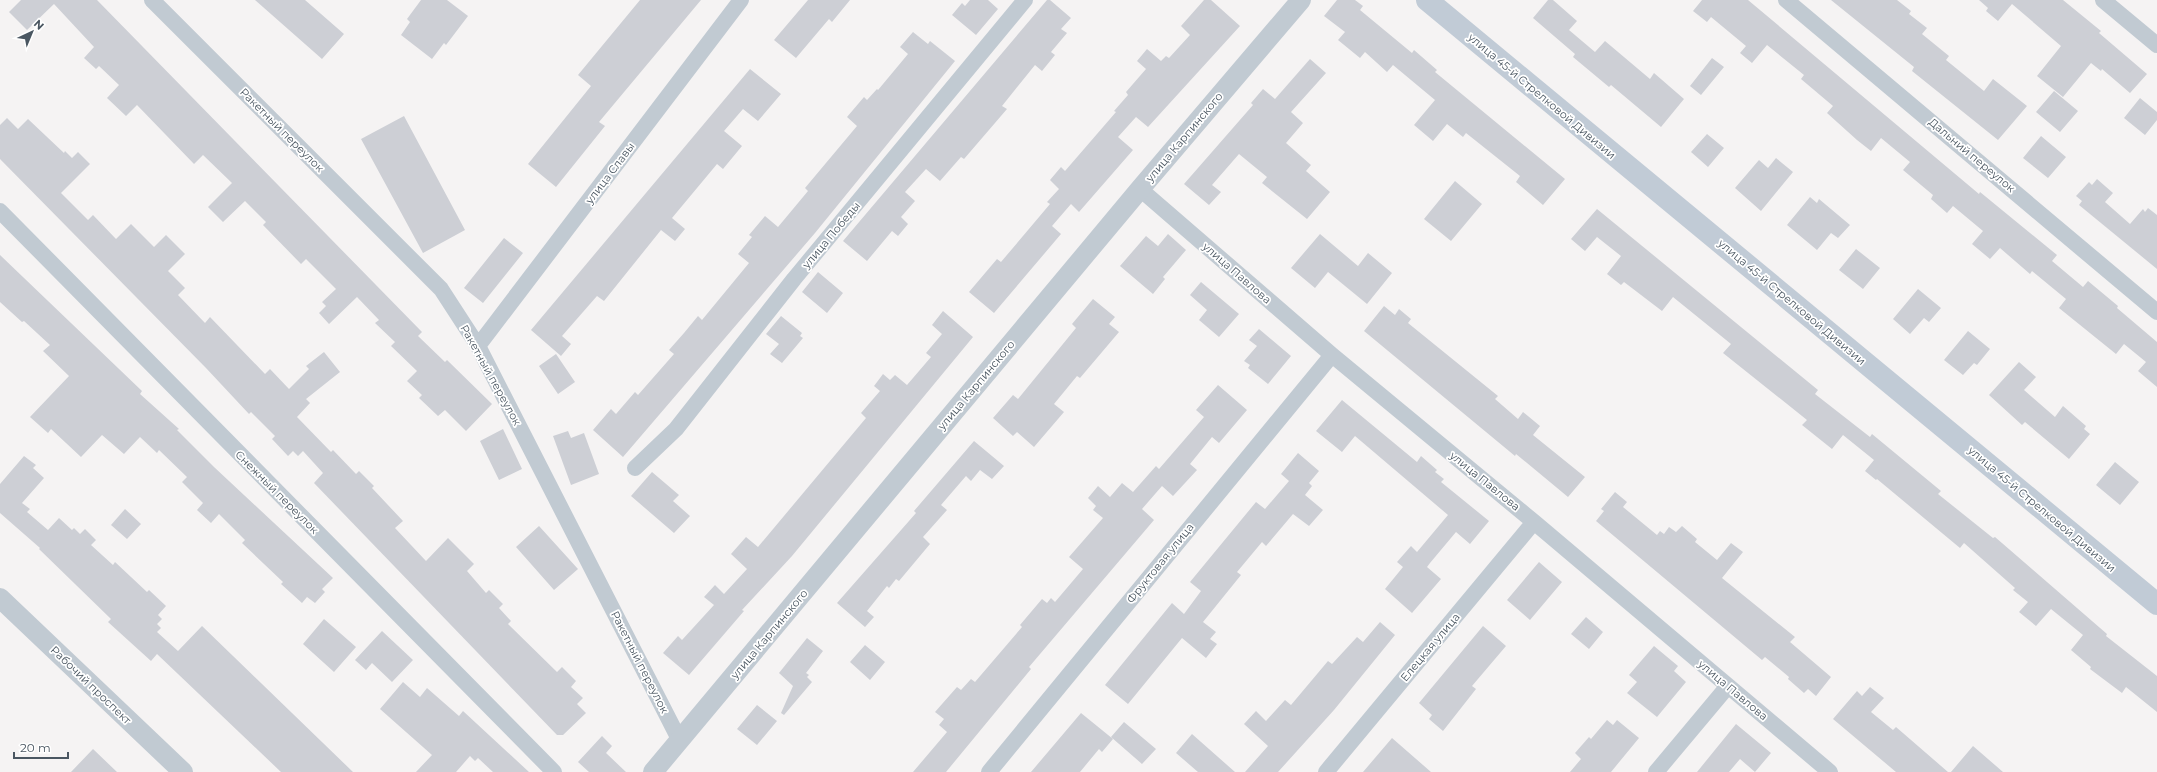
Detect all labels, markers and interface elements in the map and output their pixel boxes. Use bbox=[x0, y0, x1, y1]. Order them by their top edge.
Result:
north arrow bbox=[12, 12, 52, 52]
text: N bbox=[31, 17, 47, 33]
street label: улица 45-й Стрелковой Дивизии bbox=[1465, 29, 1619, 162]
street label: Ракетный переулок bbox=[237, 85, 327, 175]
street label: улица Карпинского bbox=[1142, 89, 1226, 185]
street label: Дальний переулок bbox=[1926, 115, 2018, 196]
street label: улица Славы bbox=[582, 139, 638, 207]
street label: улица Победы bbox=[798, 199, 863, 272]
street label: улица 45-й Стрелковой Дивизии bbox=[1715, 235, 1869, 368]
street label: улица Павлова bbox=[1199, 239, 1274, 307]
street label: Ракетный переулок bbox=[457, 322, 525, 428]
street label: улица Карпинского bbox=[934, 337, 1018, 433]
street label: улица 45-й Стрелковой Дивизии bbox=[1965, 442, 2119, 575]
street label: Снежный переулок bbox=[232, 447, 322, 537]
street label: улица Павлова bbox=[1446, 448, 1523, 514]
street label: Фруктовая улица bbox=[1123, 520, 1197, 606]
street label: улица Карпинского bbox=[727, 586, 811, 682]
street label: Ракетный переулок bbox=[608, 608, 672, 716]
street label: Елецкая улица bbox=[1397, 610, 1463, 684]
street label: Рабочий проспект bbox=[48, 643, 135, 728]
street label: улица Павлова bbox=[1695, 656, 1771, 723]
scale bar bbox=[14, 734, 68, 760]
text: 20 m bbox=[20, 740, 51, 755]

